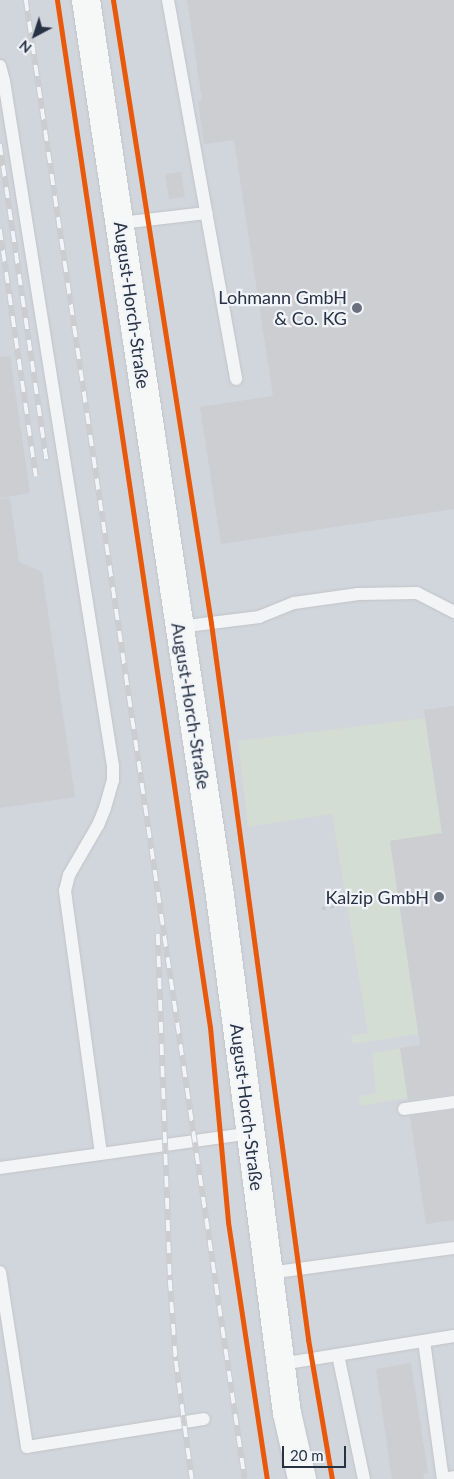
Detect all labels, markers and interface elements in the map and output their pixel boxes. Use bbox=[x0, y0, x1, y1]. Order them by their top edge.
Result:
north arrow bbox=[10, 10, 60, 60]
text: N bbox=[15, 37, 35, 57]
street label: August-Horch-Straße bbox=[110, 220, 154, 390]
place label: Lohmann GmbH & Co. KG bbox=[218, 287, 347, 330]
marker: Lohmann GmbH & Co. KG bbox=[351, 302, 363, 314]
street label: August-Horch-Straße bbox=[167, 621, 215, 791]
place label: Kalzip GmbH bbox=[325, 886, 429, 908]
marker: Kalzip GmbH bbox=[433, 891, 445, 903]
street label: August-Horch-Straße bbox=[226, 1022, 268, 1192]
scale bar bbox=[284, 1436, 348, 1468]
text: 20 m bbox=[290, 1446, 324, 1464]

